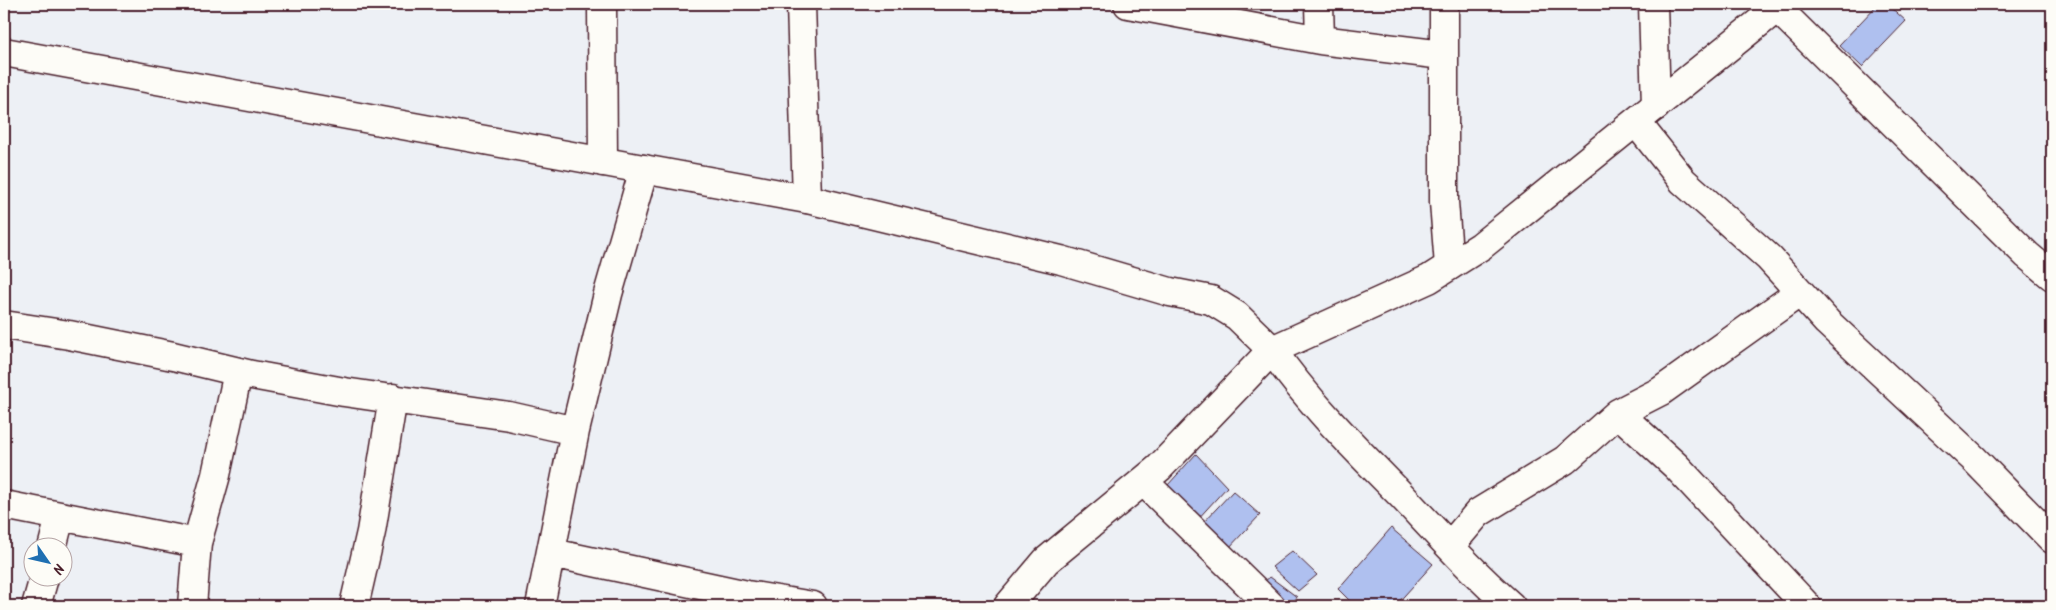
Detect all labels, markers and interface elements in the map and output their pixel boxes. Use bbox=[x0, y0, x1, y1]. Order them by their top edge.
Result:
north arrow bbox=[22, 538, 72, 588]
text: N bbox=[46, 559, 70, 579]

